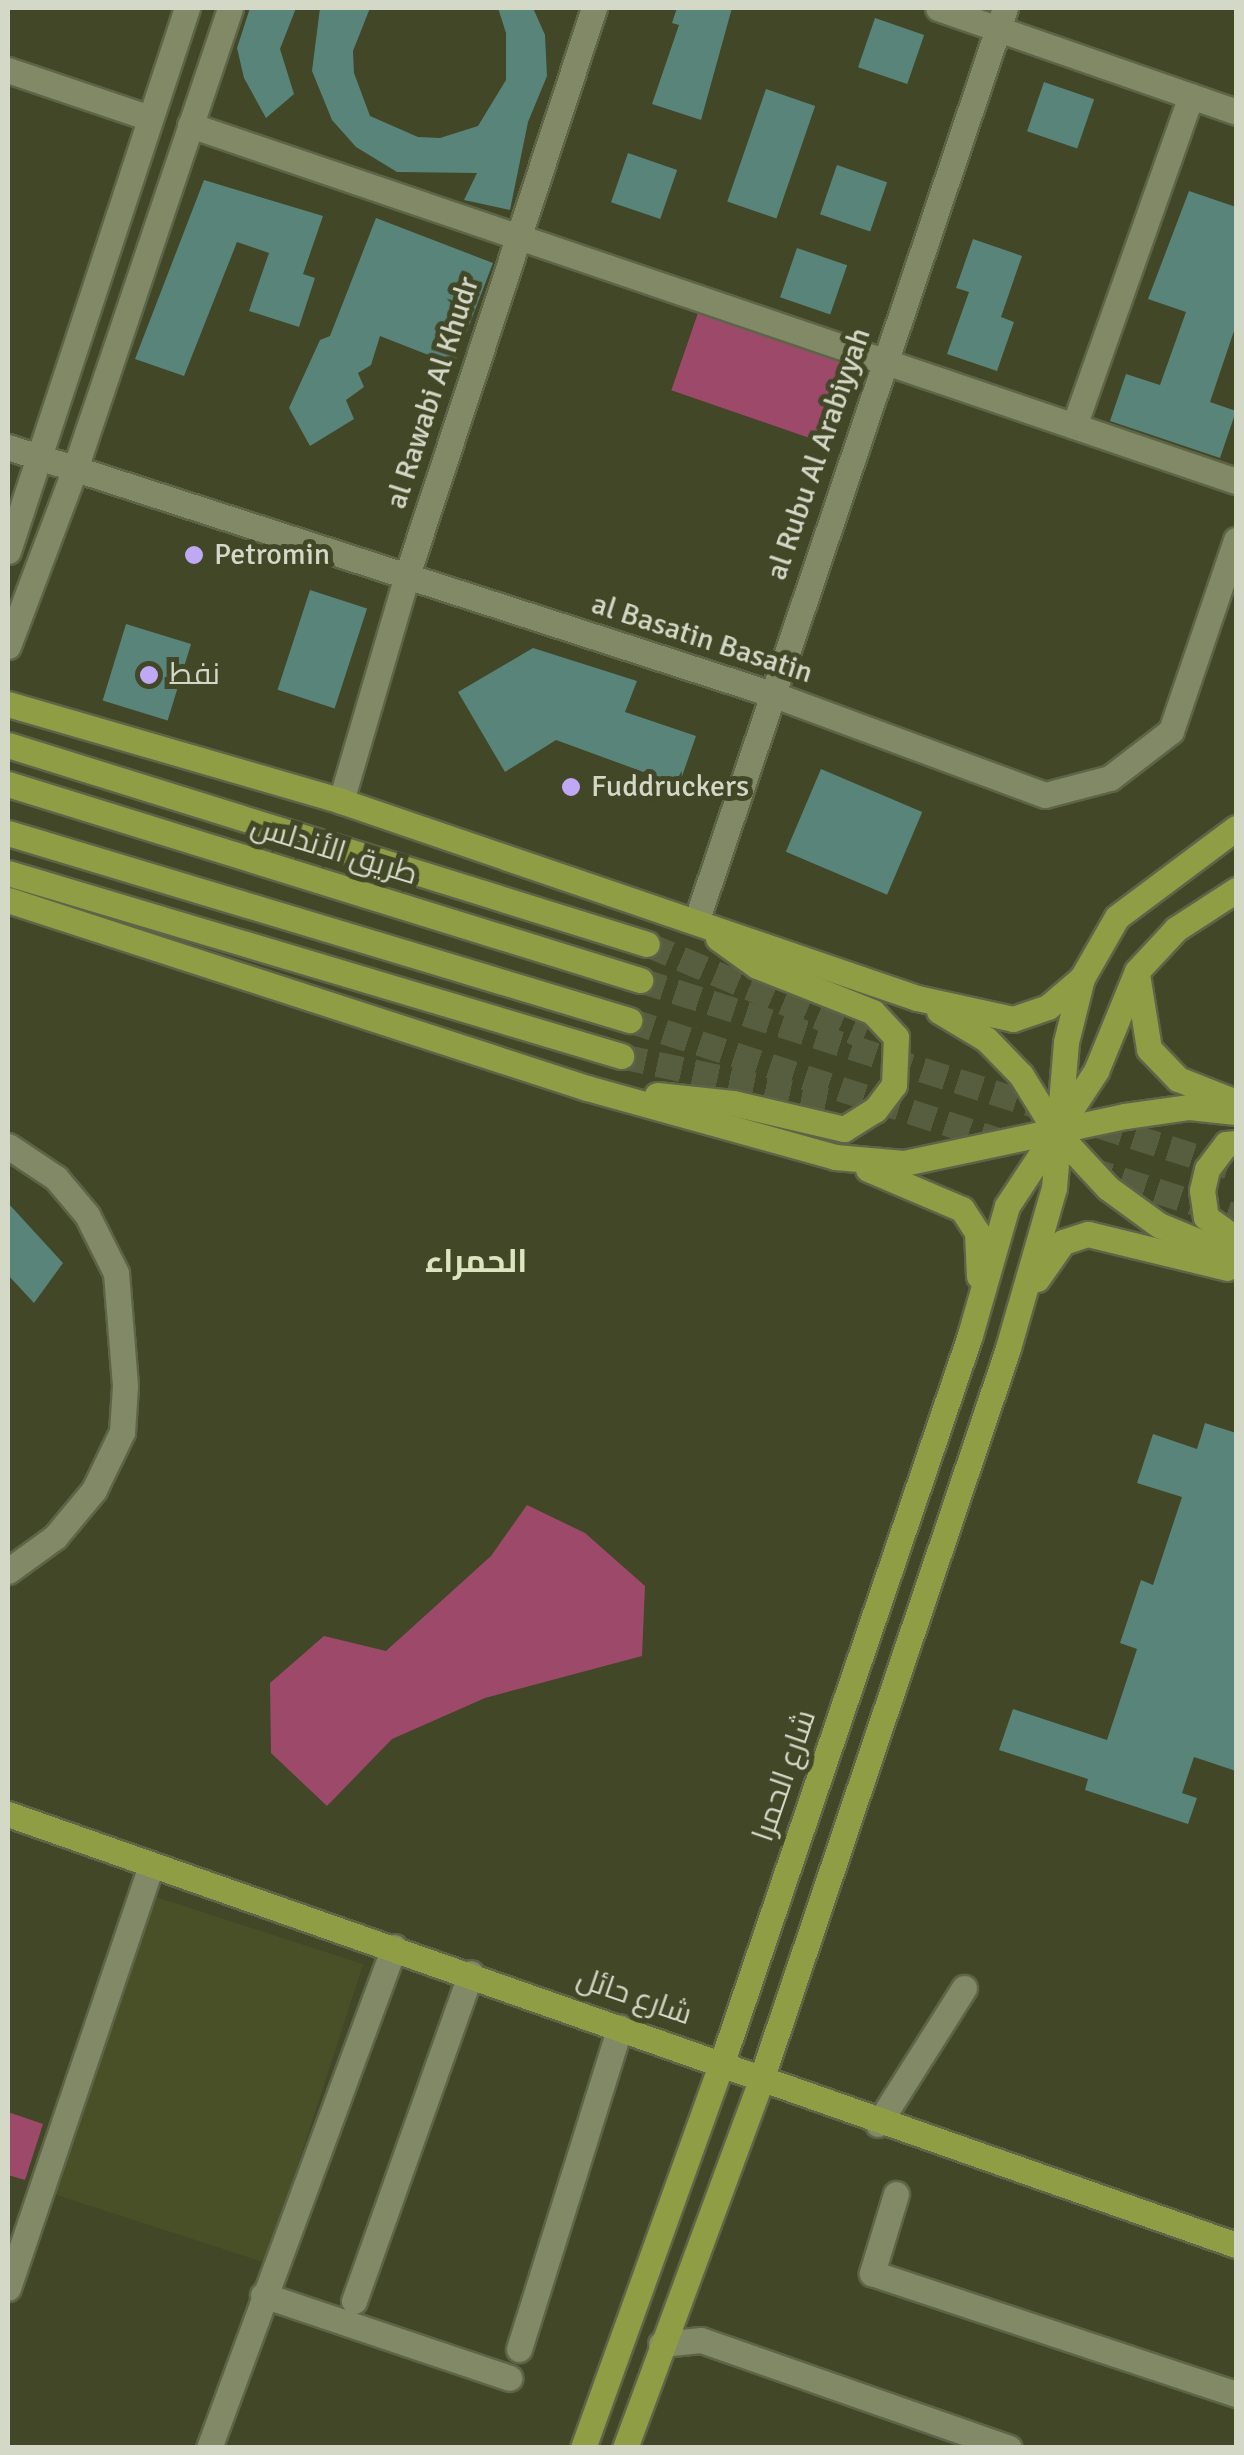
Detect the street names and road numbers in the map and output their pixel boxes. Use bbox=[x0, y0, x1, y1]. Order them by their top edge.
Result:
street label: al Rawabi Al Khudr bbox=[379, 273, 487, 513]
street label: al Rubu Al Arabiyyah bbox=[759, 323, 879, 585]
street label: al Basatin Basatin bbox=[587, 586, 817, 692]
street label: طريق الأندلس bbox=[246, 809, 422, 893]
street label: شارع الحمرا bbox=[746, 1706, 824, 1846]
street label: شارع حائل bbox=[572, 1961, 696, 2033]

